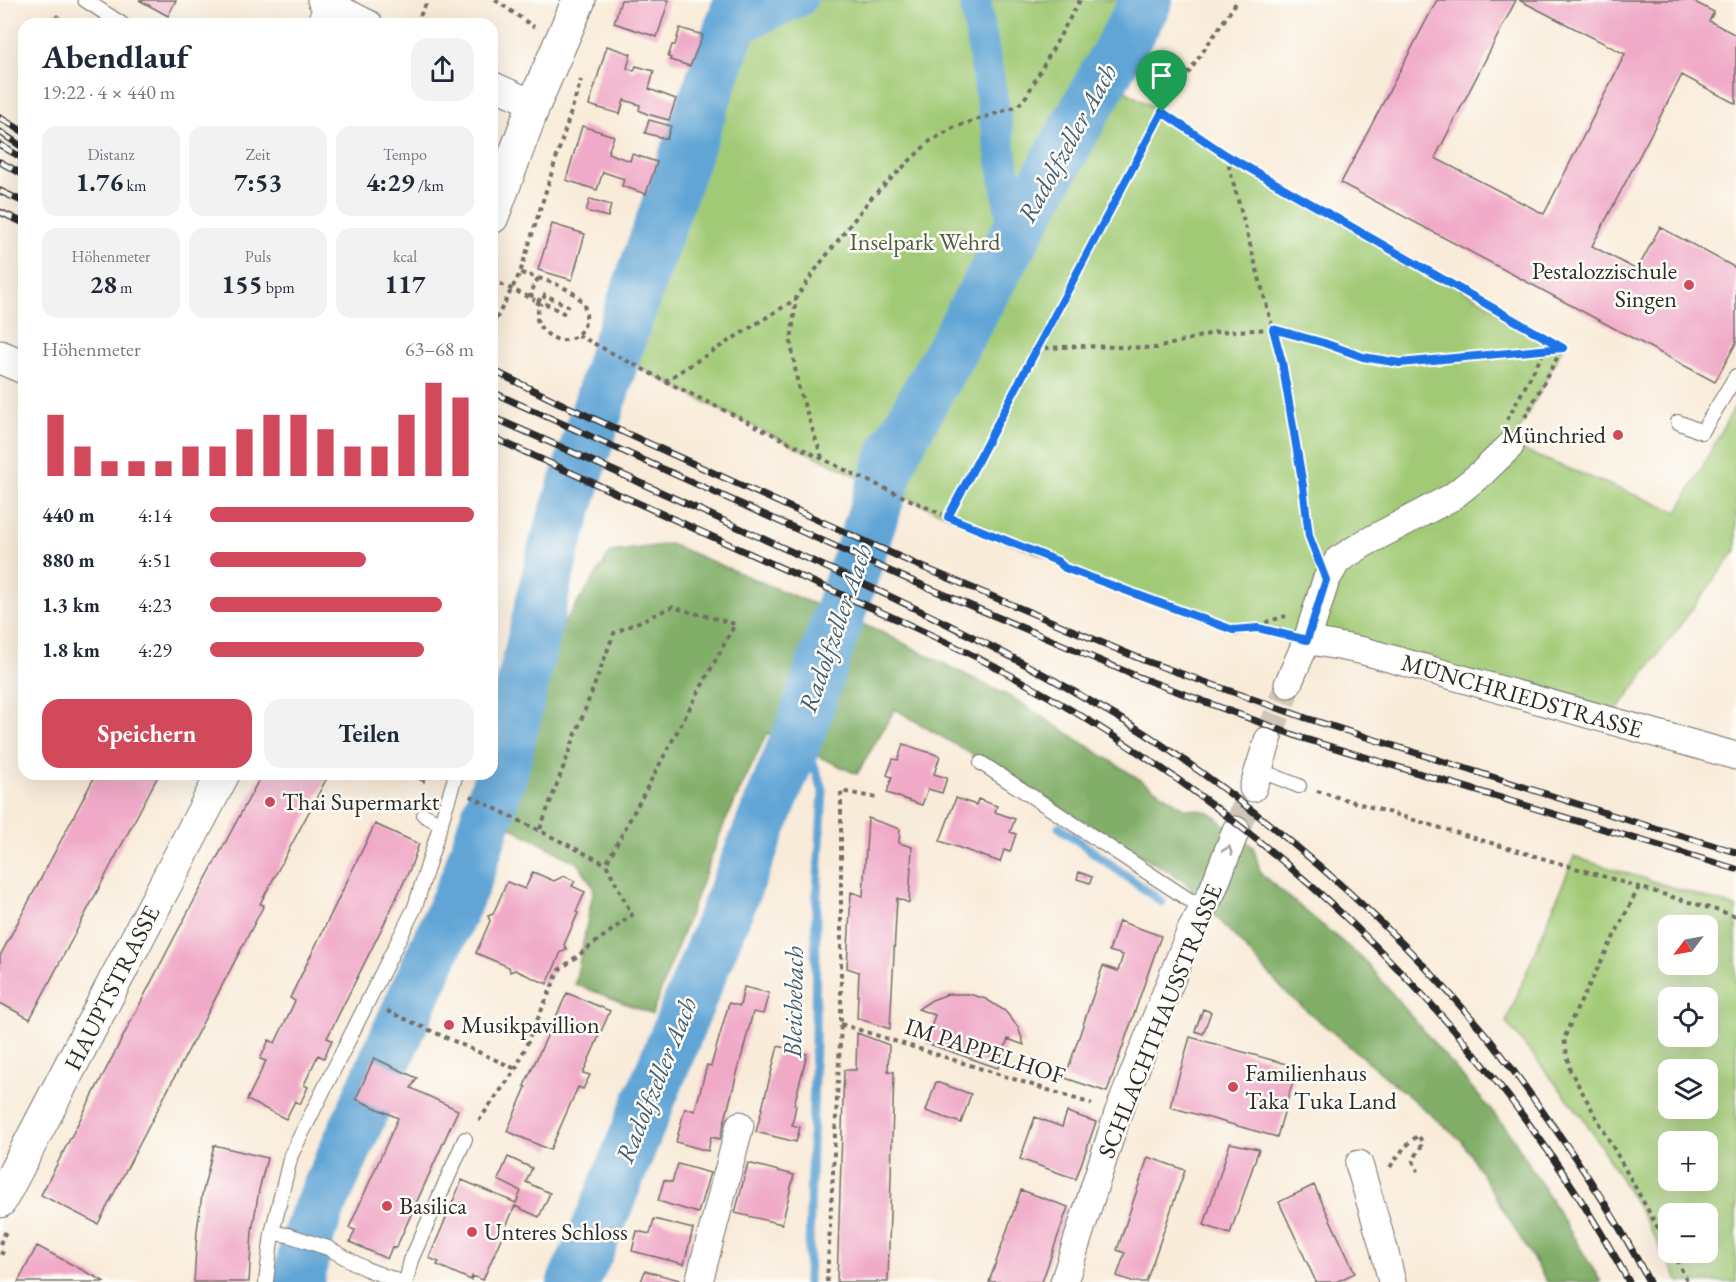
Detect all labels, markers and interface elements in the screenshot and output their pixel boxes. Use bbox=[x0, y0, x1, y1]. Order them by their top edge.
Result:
text: Abendlauf bbox=[42, 35, 188, 78]
button: share bbox=[411, 38, 474, 101]
pin bbox=[1136, 50, 1187, 112]
water label: Radolfzeller Aach bbox=[1009, 57, 1125, 228]
icon: arrive bbox=[1145, 59, 1178, 92]
text: 19:22 · 4 × 440 m bbox=[42, 79, 175, 105]
text: Distanz bbox=[87, 144, 135, 165]
text: Zeit bbox=[246, 144, 270, 165]
text: Tempo bbox=[383, 144, 427, 165]
text: 1.76 bbox=[76, 165, 123, 199]
text: 7:53 bbox=[234, 165, 282, 199]
text: 4:29 bbox=[366, 165, 415, 199]
text: km bbox=[123, 175, 146, 196]
text: /km bbox=[415, 175, 444, 196]
park label: Inselpark Wehrd bbox=[850, 226, 1001, 257]
text: Höhenmeter bbox=[72, 246, 150, 267]
text: Puls bbox=[245, 246, 271, 267]
text: kcal bbox=[393, 246, 417, 267]
place label: Pestalozzischule Singen bbox=[1532, 255, 1677, 314]
text: 28 bbox=[89, 267, 117, 301]
text: 155 bbox=[221, 267, 263, 301]
text: 117 bbox=[384, 267, 426, 301]
text: m bbox=[117, 277, 133, 298]
text: bpm bbox=[263, 277, 295, 298]
marker: Pestalozzischule Singen bbox=[1682, 278, 1696, 292]
text: Höhenmeter bbox=[42, 336, 141, 362]
text: 63–68 m bbox=[405, 336, 474, 362]
place label: Münchried bbox=[1502, 419, 1607, 450]
marker: Münchried bbox=[1611, 428, 1625, 442]
text: 440 m bbox=[42, 502, 95, 528]
text: 4:14 bbox=[138, 502, 172, 528]
water label: Radolfzeller Aach bbox=[790, 539, 880, 717]
text: 880 m bbox=[42, 547, 95, 573]
text: 4:51 bbox=[138, 547, 172, 573]
text: 1.3 km bbox=[42, 592, 100, 618]
text: 4:23 bbox=[138, 592, 172, 618]
text: 1.8 km bbox=[42, 637, 100, 663]
text: 4:29 bbox=[138, 637, 172, 663]
street label: MÜNCHRIEDSTRASSE bbox=[1398, 646, 1646, 745]
button: Speichern bbox=[42, 699, 252, 768]
button: Teilen bbox=[264, 699, 474, 768]
place label: Thai Supermarkt bbox=[282, 786, 440, 817]
marker: Thai Supermarkt bbox=[263, 795, 277, 809]
one-way arrow bbox=[1221, 845, 1233, 856]
street label: SCHLACHTHAUSSTRASSE bbox=[1090, 879, 1229, 1162]
street label: HAUPTSTRASSE bbox=[57, 900, 166, 1075]
north arrow bbox=[1658, 915, 1718, 975]
map controls bbox=[1658, 915, 1718, 1263]
water label: Bleichebach bbox=[775, 946, 811, 1059]
button: locate bbox=[1658, 987, 1718, 1047]
water label: Radolfzeller Aach bbox=[607, 992, 705, 1168]
place label: Musikpavillion bbox=[461, 1009, 600, 1040]
street label: IM PAPPELHOF bbox=[901, 1010, 1069, 1091]
marker: Musikpavillion bbox=[442, 1018, 456, 1032]
place label: Familienhaus Taka Tuka Land bbox=[1245, 1057, 1397, 1116]
button: layers bbox=[1658, 1059, 1718, 1119]
marker: Familienhaus Taka Tuka Land bbox=[1226, 1080, 1240, 1094]
button: + bbox=[1658, 1131, 1718, 1191]
place label: Basilica bbox=[399, 1190, 467, 1221]
marker: Basilica bbox=[380, 1199, 394, 1213]
button: − bbox=[1658, 1203, 1718, 1263]
place label: Unteres Schloss bbox=[484, 1216, 628, 1247]
marker: Unteres Schloss bbox=[465, 1225, 479, 1239]

